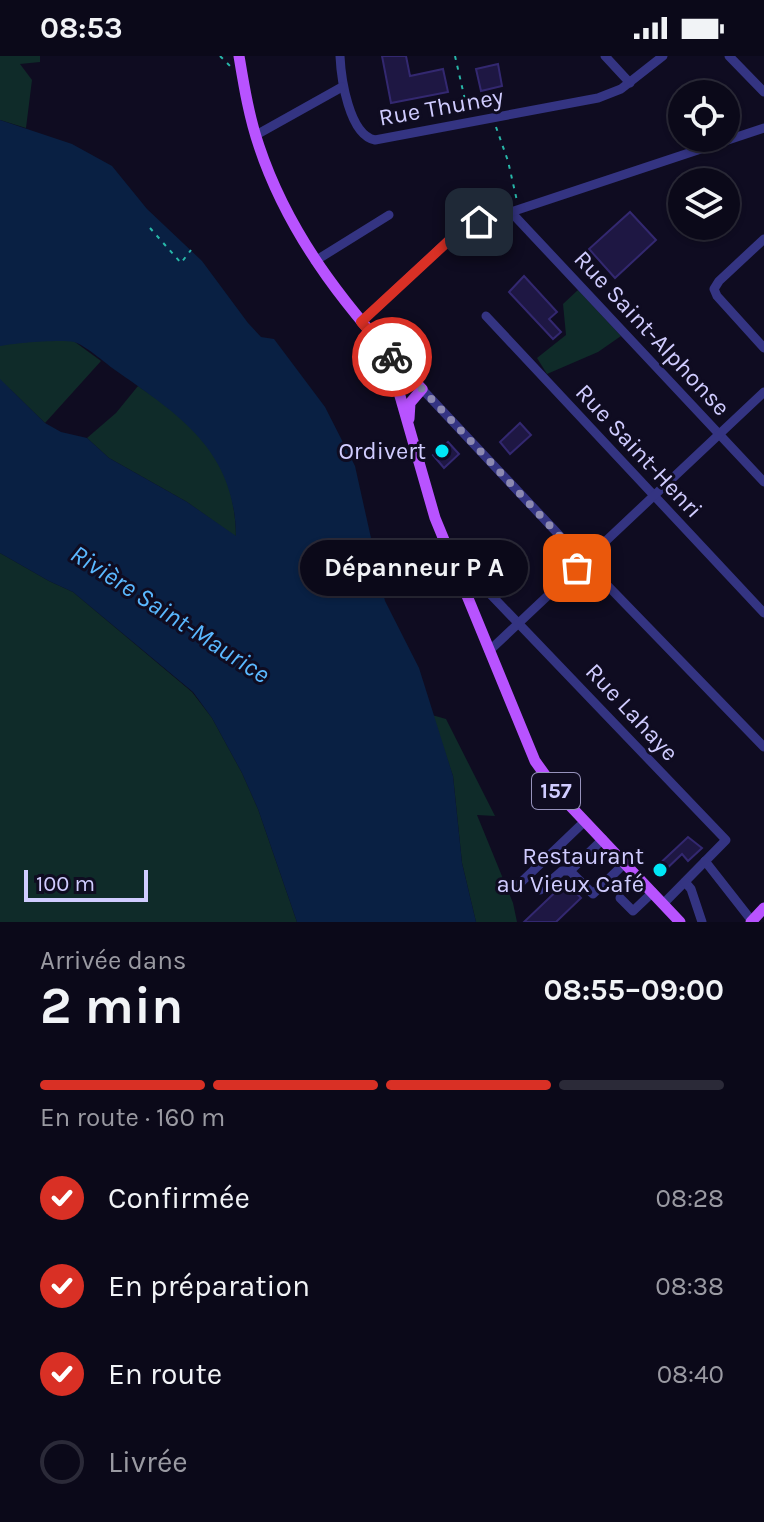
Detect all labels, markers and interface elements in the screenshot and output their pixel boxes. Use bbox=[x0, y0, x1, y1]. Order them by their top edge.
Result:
text: 08:53 bbox=[40, 10, 123, 46]
map controls bbox=[668, 80, 740, 240]
button: locate bbox=[668, 80, 740, 152]
street label: Rue Thuney bbox=[376, 82, 506, 132]
button: layers bbox=[668, 168, 740, 240]
pin bbox=[445, 188, 513, 256]
icon: home bbox=[457, 200, 501, 244]
street label: Rue Saint-Alphonse bbox=[568, 245, 736, 421]
courier bbox=[352, 317, 432, 397]
icon: bike bbox=[370, 335, 414, 379]
street label: Rue Saint-Henri bbox=[570, 378, 708, 524]
place label: Ordivert bbox=[338, 437, 426, 465]
marker: Ordivert bbox=[433, 442, 451, 460]
pin bbox=[543, 534, 611, 602]
water label: Rivière Saint-Maurice bbox=[65, 538, 275, 690]
callout: Dépanneur P A bbox=[301, 540, 529, 596]
icon: bag bbox=[555, 546, 599, 590]
text: Dépanneur P A bbox=[324, 552, 504, 583]
street label: Rue Lahaye bbox=[580, 658, 684, 766]
road number: 157 bbox=[532, 773, 580, 809]
place label: Restaurant au Vieux Café bbox=[497, 842, 644, 898]
marker: Restaurant au Vieux Café bbox=[651, 861, 669, 879]
scale bar bbox=[24, 866, 148, 902]
text: 100 m bbox=[36, 871, 95, 897]
text: Arrivée dans bbox=[40, 945, 187, 976]
text: 08:55–09:00 bbox=[544, 972, 724, 1008]
text: 2 min bbox=[40, 975, 183, 1036]
text: En route · 160 m bbox=[40, 1102, 225, 1133]
icon: check bbox=[40, 1176, 84, 1220]
text: Confirmée bbox=[108, 1180, 250, 1216]
text: 08:28 bbox=[656, 1183, 724, 1214]
icon: check bbox=[40, 1264, 84, 1308]
text: En préparation bbox=[108, 1268, 310, 1304]
text: 08:38 bbox=[655, 1271, 724, 1302]
icon: check bbox=[40, 1352, 84, 1396]
text: En route bbox=[108, 1356, 222, 1392]
text: 08:40 bbox=[657, 1359, 724, 1390]
text: Livrée bbox=[108, 1444, 188, 1480]

